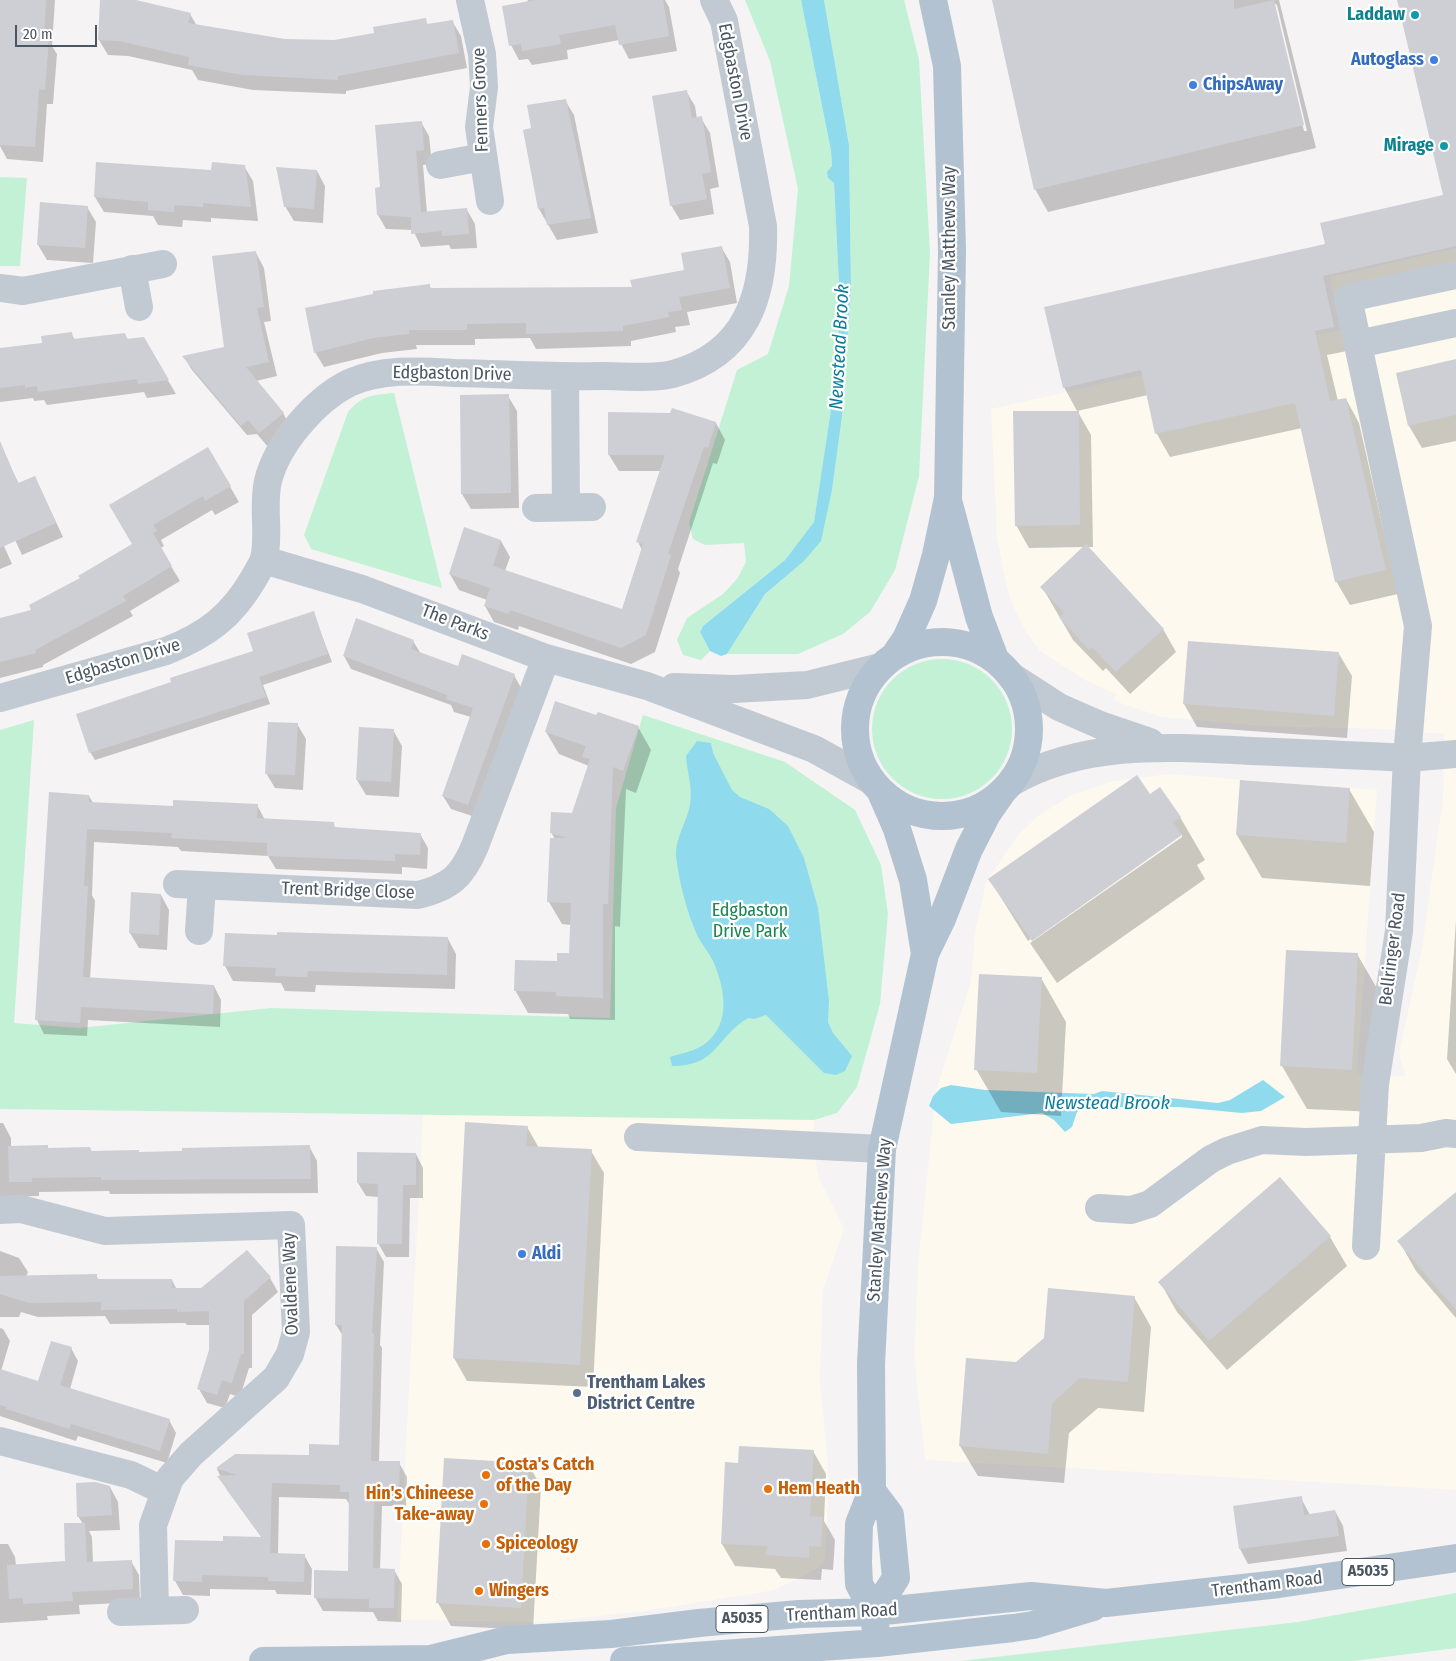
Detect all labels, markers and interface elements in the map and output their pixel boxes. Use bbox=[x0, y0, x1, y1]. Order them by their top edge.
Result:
place label: Laddaw bbox=[1347, 4, 1405, 26]
marker: Laddaw bbox=[1409, 9, 1421, 21]
scale bar bbox=[18, 15, 100, 47]
street label: Edgbaston Drive bbox=[713, 22, 757, 142]
text: 20 m bbox=[23, 25, 53, 43]
street label: Fenners Grove bbox=[468, 48, 494, 152]
place label: Autoglass bbox=[1351, 49, 1424, 71]
marker: Autoglass bbox=[1428, 54, 1440, 66]
place label: ChipsAway bbox=[1203, 74, 1283, 96]
marker: ChipsAway bbox=[1187, 79, 1199, 91]
place label: Mirage bbox=[1384, 135, 1434, 157]
marker: Mirage bbox=[1438, 140, 1450, 152]
street label: Stanley Matthews Way bbox=[939, 166, 961, 330]
water label: Newstead Brook bbox=[825, 284, 855, 410]
street label: Edgbaston Drive bbox=[392, 362, 512, 386]
street label: The Parks bbox=[418, 600, 492, 646]
street label: Edgbaston Drive bbox=[63, 634, 183, 690]
street label: Trent Bridge Close bbox=[281, 878, 415, 904]
street label: Bellringer Road bbox=[1375, 891, 1411, 1007]
park label: Edgbaston Drive Park bbox=[712, 900, 788, 942]
water label: Newstead Brook bbox=[1044, 1093, 1170, 1115]
street label: Stanley Matthews Way bbox=[864, 1138, 896, 1302]
street label: Ovaldene Way bbox=[278, 1232, 304, 1336]
place label: Aldi bbox=[532, 1243, 561, 1265]
marker: Aldi bbox=[516, 1248, 528, 1260]
place label: Trentham Lakes District Centre bbox=[587, 1372, 705, 1415]
marker: Trentham Lakes District Centre bbox=[571, 1387, 583, 1399]
place label: Costa's Catch of the Day bbox=[496, 1454, 594, 1496]
marker: Costa's Catch of the Day bbox=[480, 1469, 492, 1481]
place label: Hem Heath bbox=[778, 1478, 860, 1500]
place label: Hin's Chineese Take-away bbox=[366, 1483, 474, 1526]
marker: Hem Heath bbox=[762, 1483, 774, 1495]
marker: Hin's Chineese Take-away bbox=[478, 1498, 490, 1510]
place label: Spiceology bbox=[496, 1533, 578, 1555]
marker: Spiceology bbox=[480, 1538, 492, 1550]
road number: A5035 bbox=[1342, 1558, 1394, 1585]
street label: Trentham Road bbox=[1210, 1567, 1324, 1603]
place label: Wingers bbox=[489, 1580, 549, 1602]
marker: Wingers bbox=[473, 1585, 485, 1597]
street label: Trentham Road bbox=[786, 1599, 898, 1627]
road number: A5035 bbox=[716, 1606, 768, 1632]

